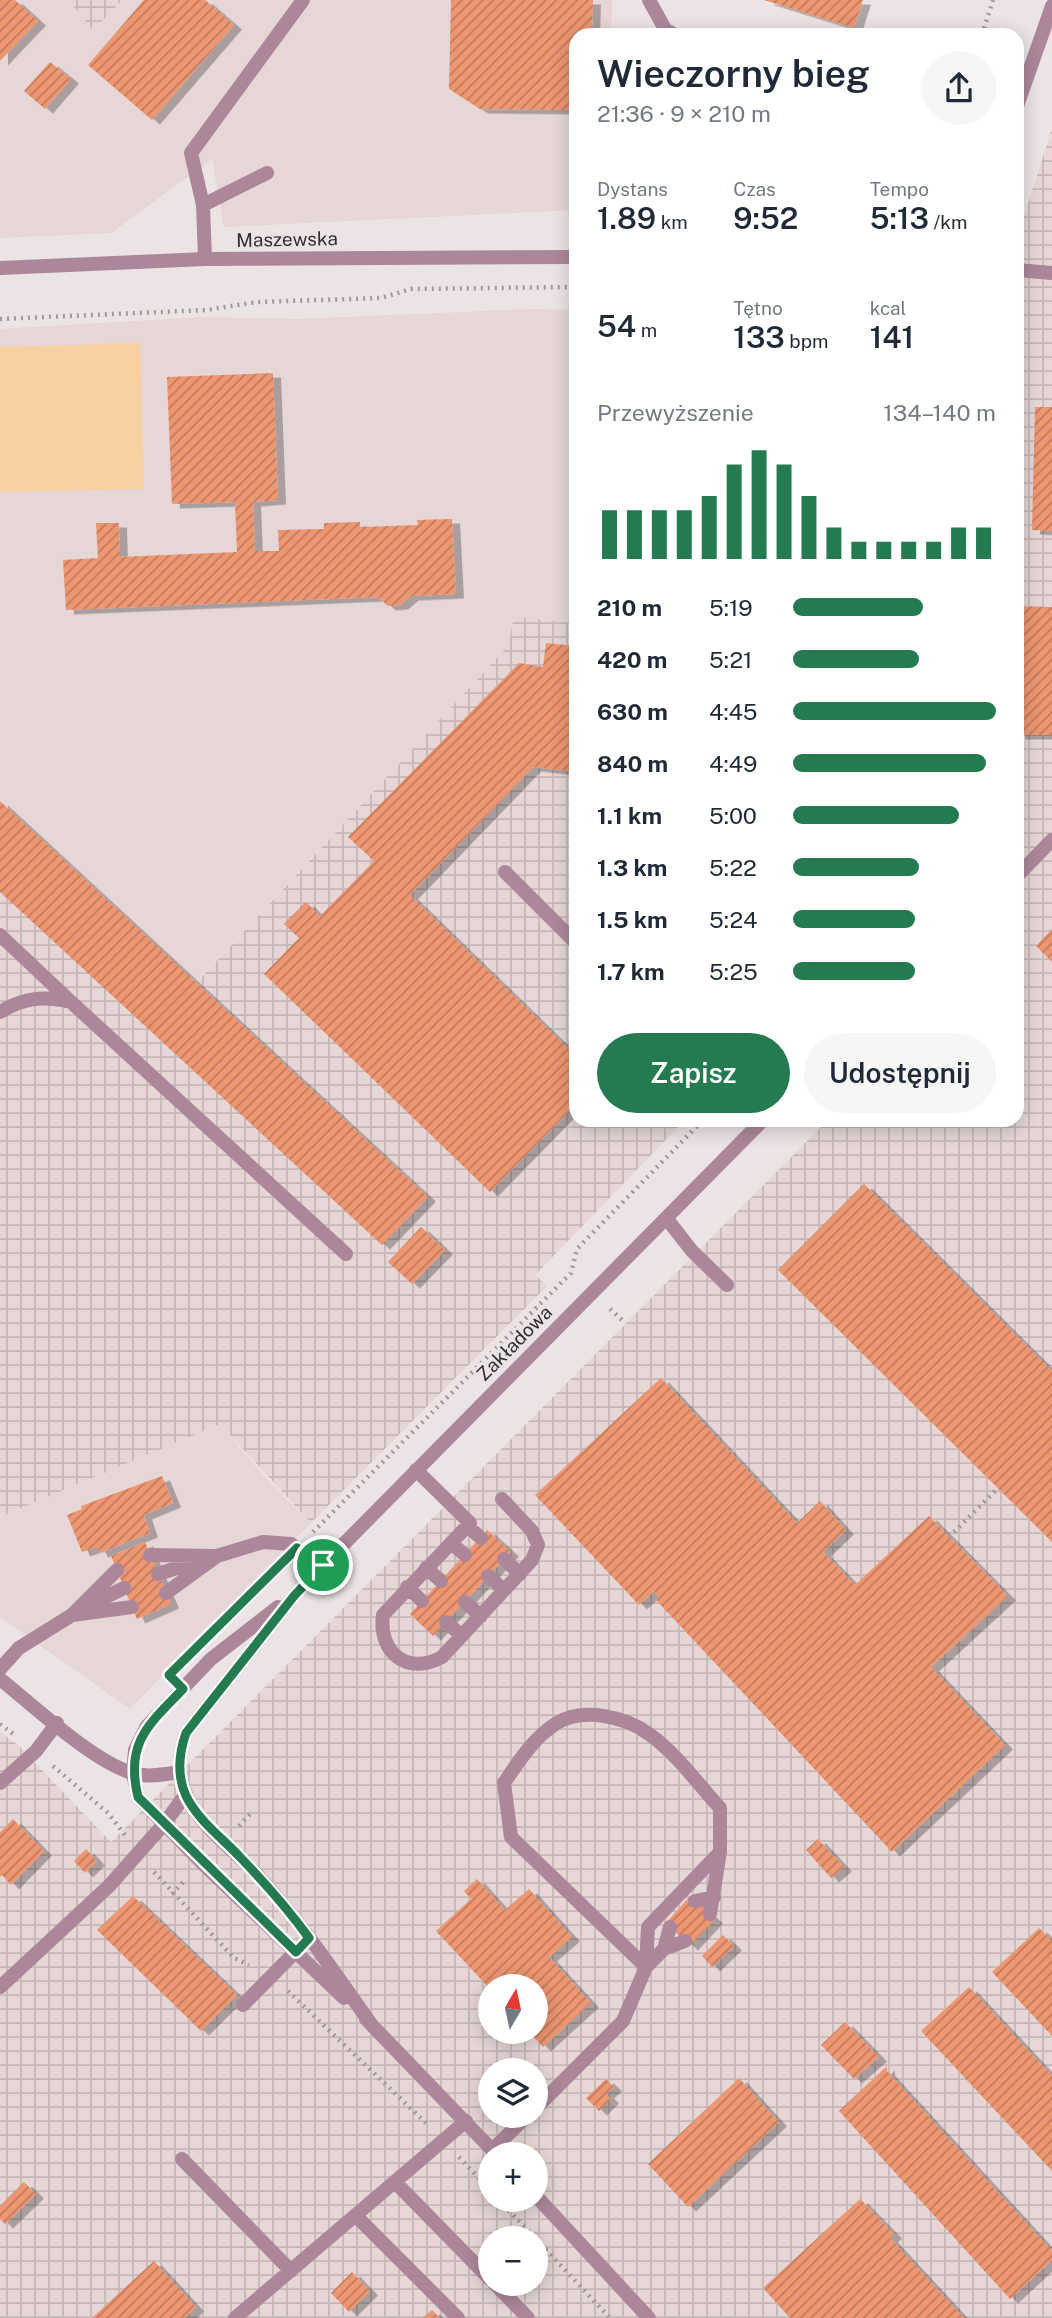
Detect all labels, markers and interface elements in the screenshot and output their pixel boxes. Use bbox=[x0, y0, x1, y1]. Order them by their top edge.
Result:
text: Wieczorny bieg bbox=[597, 51, 870, 96]
button: share bbox=[922, 51, 996, 125]
text: 21:36 · 9 × 210 m bbox=[597, 100, 771, 127]
text: Dystans bbox=[597, 178, 668, 200]
text: Czas bbox=[733, 178, 776, 200]
text: Tempo bbox=[870, 178, 929, 200]
text: 1.89 bbox=[597, 200, 656, 236]
text: 9:52 bbox=[733, 200, 798, 236]
text: 5:13 bbox=[870, 200, 929, 236]
text: km bbox=[656, 211, 688, 233]
text: /km bbox=[929, 211, 967, 233]
street label: Maszewska bbox=[236, 227, 338, 251]
text: Tętno bbox=[733, 297, 783, 319]
text: kcal bbox=[870, 297, 906, 319]
text: 54 bbox=[597, 308, 636, 344]
text: m bbox=[636, 319, 657, 341]
text: 133 bbox=[733, 319, 785, 355]
text: 141 bbox=[870, 319, 914, 355]
text: bpm bbox=[785, 330, 828, 352]
text: Przewyższenie bbox=[597, 399, 754, 426]
text: 134–140 m bbox=[883, 399, 996, 426]
text: 210 m bbox=[597, 594, 662, 621]
text: 5:19 bbox=[709, 594, 753, 621]
text: 420 m bbox=[597, 646, 667, 673]
text: 5:21 bbox=[709, 646, 752, 673]
text: 630 m bbox=[597, 698, 668, 725]
text: 4:45 bbox=[709, 698, 757, 725]
text: 840 m bbox=[597, 750, 668, 777]
text: 4:49 bbox=[709, 750, 757, 777]
text: 1.1 km bbox=[597, 802, 662, 829]
text: 5:00 bbox=[709, 802, 757, 829]
text: 1.3 km bbox=[597, 854, 667, 881]
text: 5:22 bbox=[709, 854, 757, 881]
text: 1.5 km bbox=[597, 906, 668, 933]
text: 5:24 bbox=[709, 906, 758, 933]
text: 1.7 km bbox=[597, 958, 665, 985]
text: 5:25 bbox=[709, 958, 758, 985]
button: Zapisz bbox=[597, 1033, 790, 1113]
button: Udostępnij bbox=[804, 1033, 996, 1113]
street label: Zakładowa bbox=[472, 1301, 556, 1385]
pin bbox=[293, 1535, 353, 1595]
icon: arrive bbox=[304, 1546, 342, 1584]
north arrow bbox=[478, 1974, 548, 2044]
map controls bbox=[478, 1974, 548, 2296]
button: layers bbox=[478, 2058, 548, 2128]
button: + bbox=[478, 2142, 548, 2212]
button: − bbox=[478, 2226, 548, 2296]

